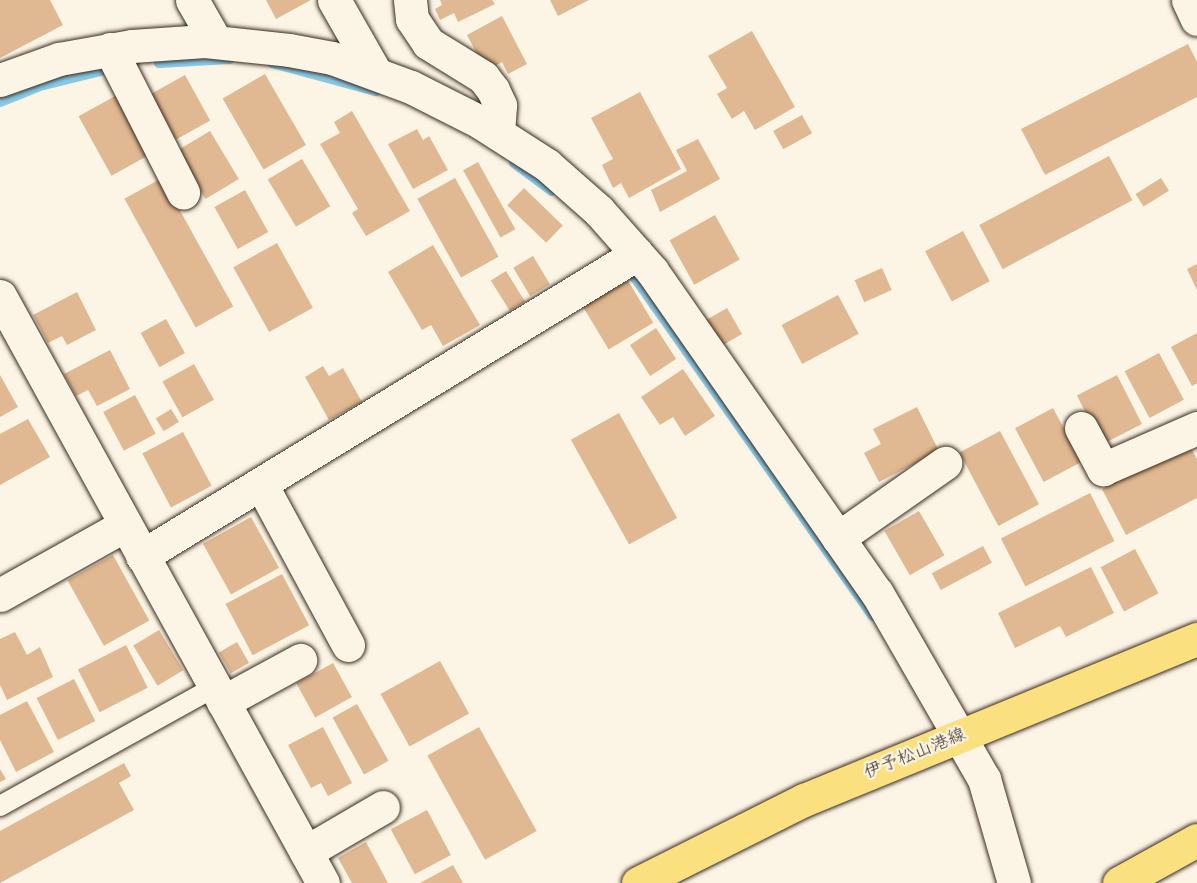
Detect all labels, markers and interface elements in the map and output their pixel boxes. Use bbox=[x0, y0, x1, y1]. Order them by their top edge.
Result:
street label: 伊予松山港線 bbox=[861, 724, 969, 784]

